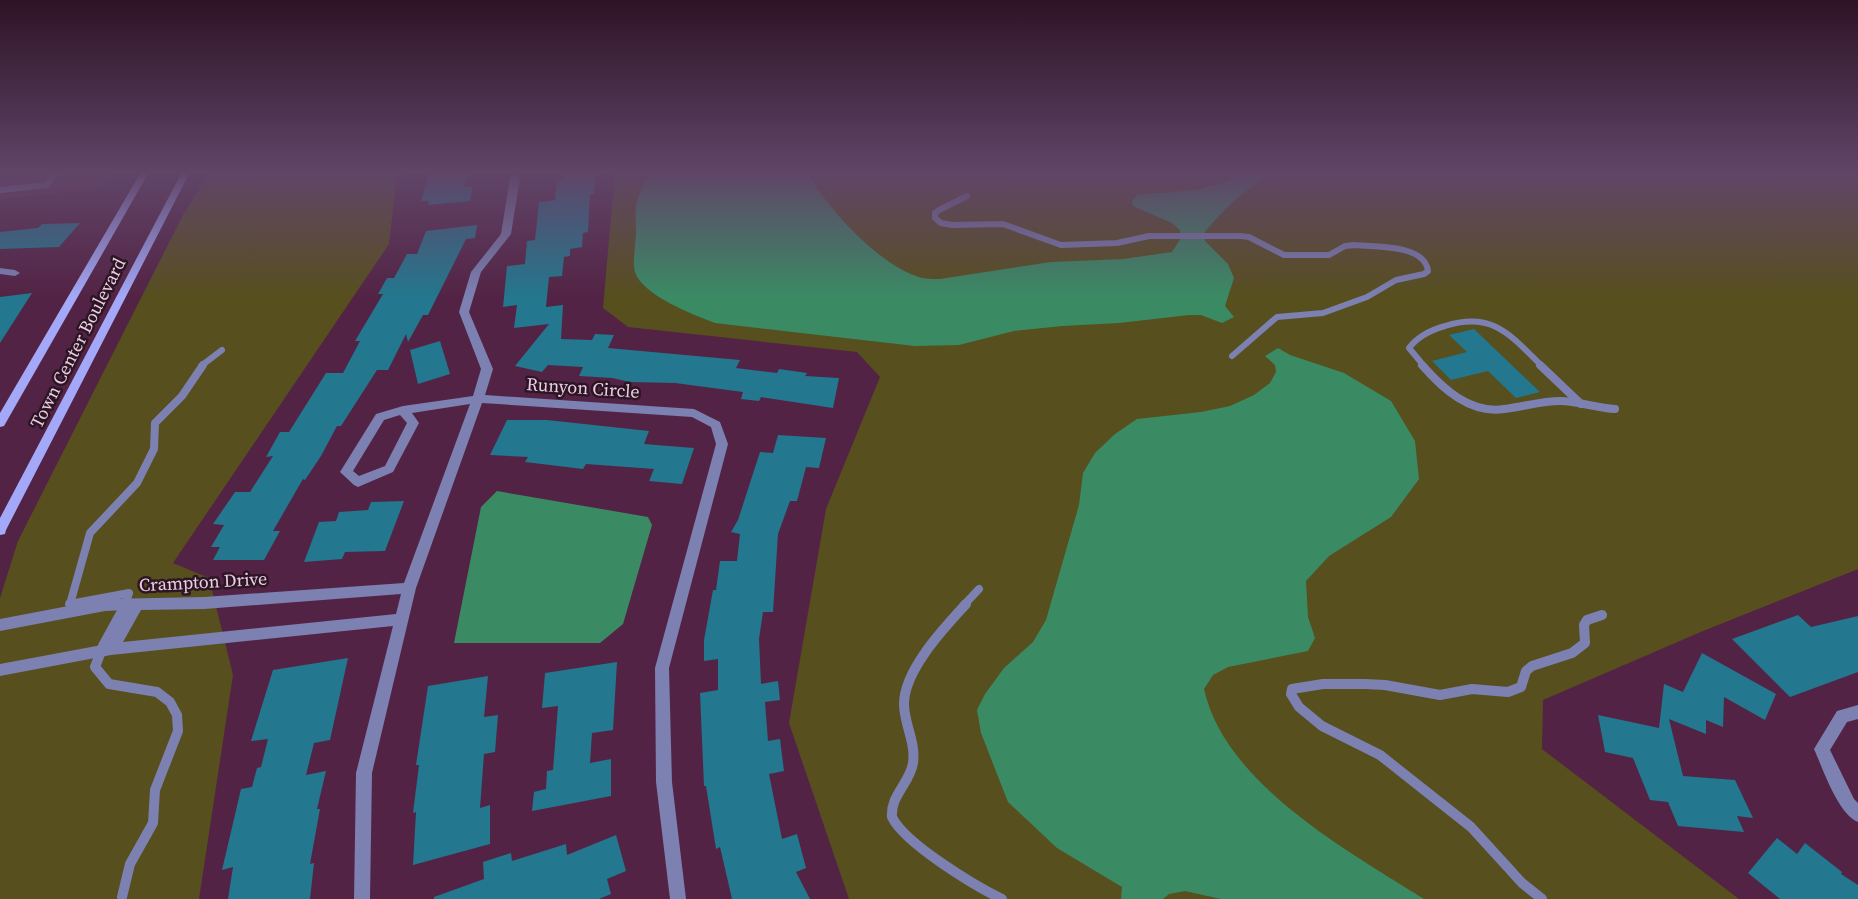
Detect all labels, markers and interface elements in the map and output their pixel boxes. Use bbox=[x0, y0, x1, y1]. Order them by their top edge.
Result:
street label: Town Center Boulevard bbox=[24, 253, 131, 432]
street label: Runyon Circle bbox=[526, 371, 641, 404]
street label: Crampton Drive bbox=[138, 566, 268, 597]

